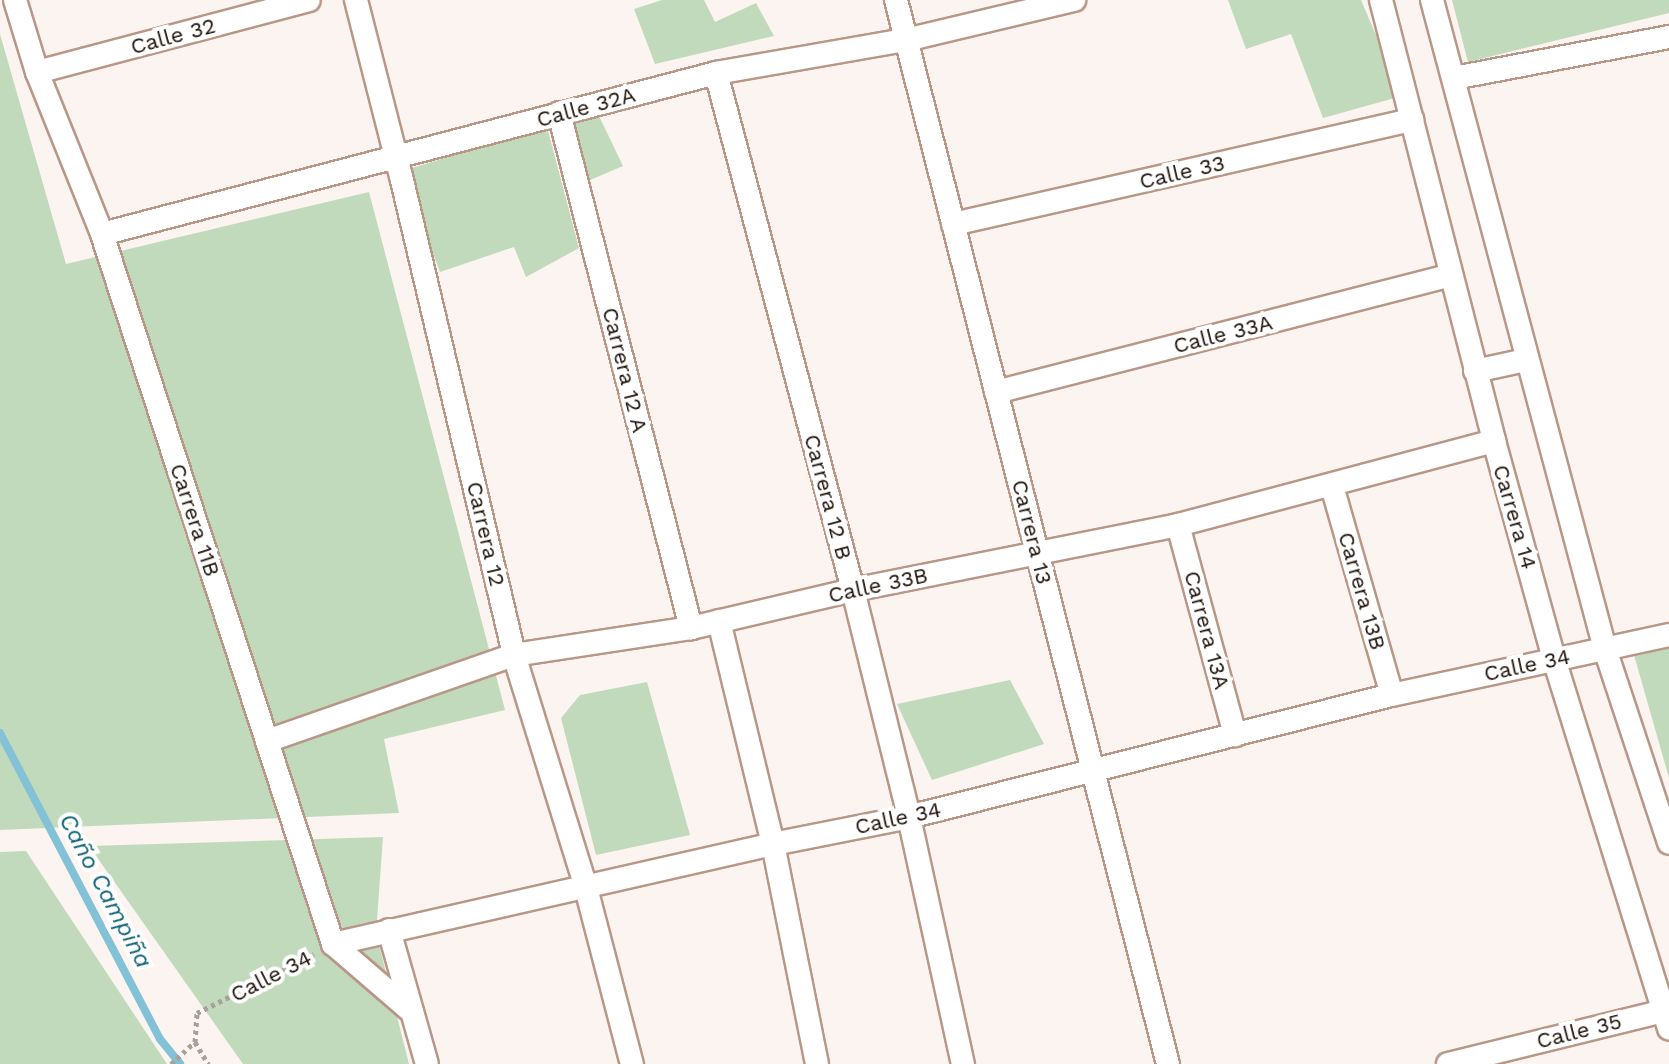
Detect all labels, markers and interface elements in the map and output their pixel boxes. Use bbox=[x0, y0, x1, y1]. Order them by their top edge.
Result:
street label: Calle 32 bbox=[128, 12, 218, 60]
street label: Calle 32A bbox=[534, 81, 638, 133]
street label: Calle 33 bbox=[1137, 149, 1227, 195]
street label: Carrera 12 A bbox=[596, 304, 654, 436]
street label: Calle 33A bbox=[1171, 309, 1275, 359]
street label: Carrera 12 B bbox=[798, 431, 858, 563]
street label: Carrera 11B bbox=[164, 460, 226, 580]
street label: Carrera 14 bbox=[1487, 461, 1543, 573]
street label: Carrera 13 bbox=[1006, 476, 1058, 588]
street label: Carrera 12 bbox=[461, 478, 511, 590]
street label: Carrera 13B bbox=[1332, 529, 1392, 653]
street label: Calle 33B bbox=[826, 562, 930, 608]
street label: Carrera 13A bbox=[1178, 567, 1236, 693]
street label: Calle 34 bbox=[1481, 643, 1573, 687]
street label: Calle 34 bbox=[852, 796, 944, 840]
water label: Caño Campiña bbox=[52, 809, 158, 973]
street label: Calle 34 bbox=[226, 944, 316, 1008]
street label: Calle 35 bbox=[1534, 1008, 1624, 1054]

